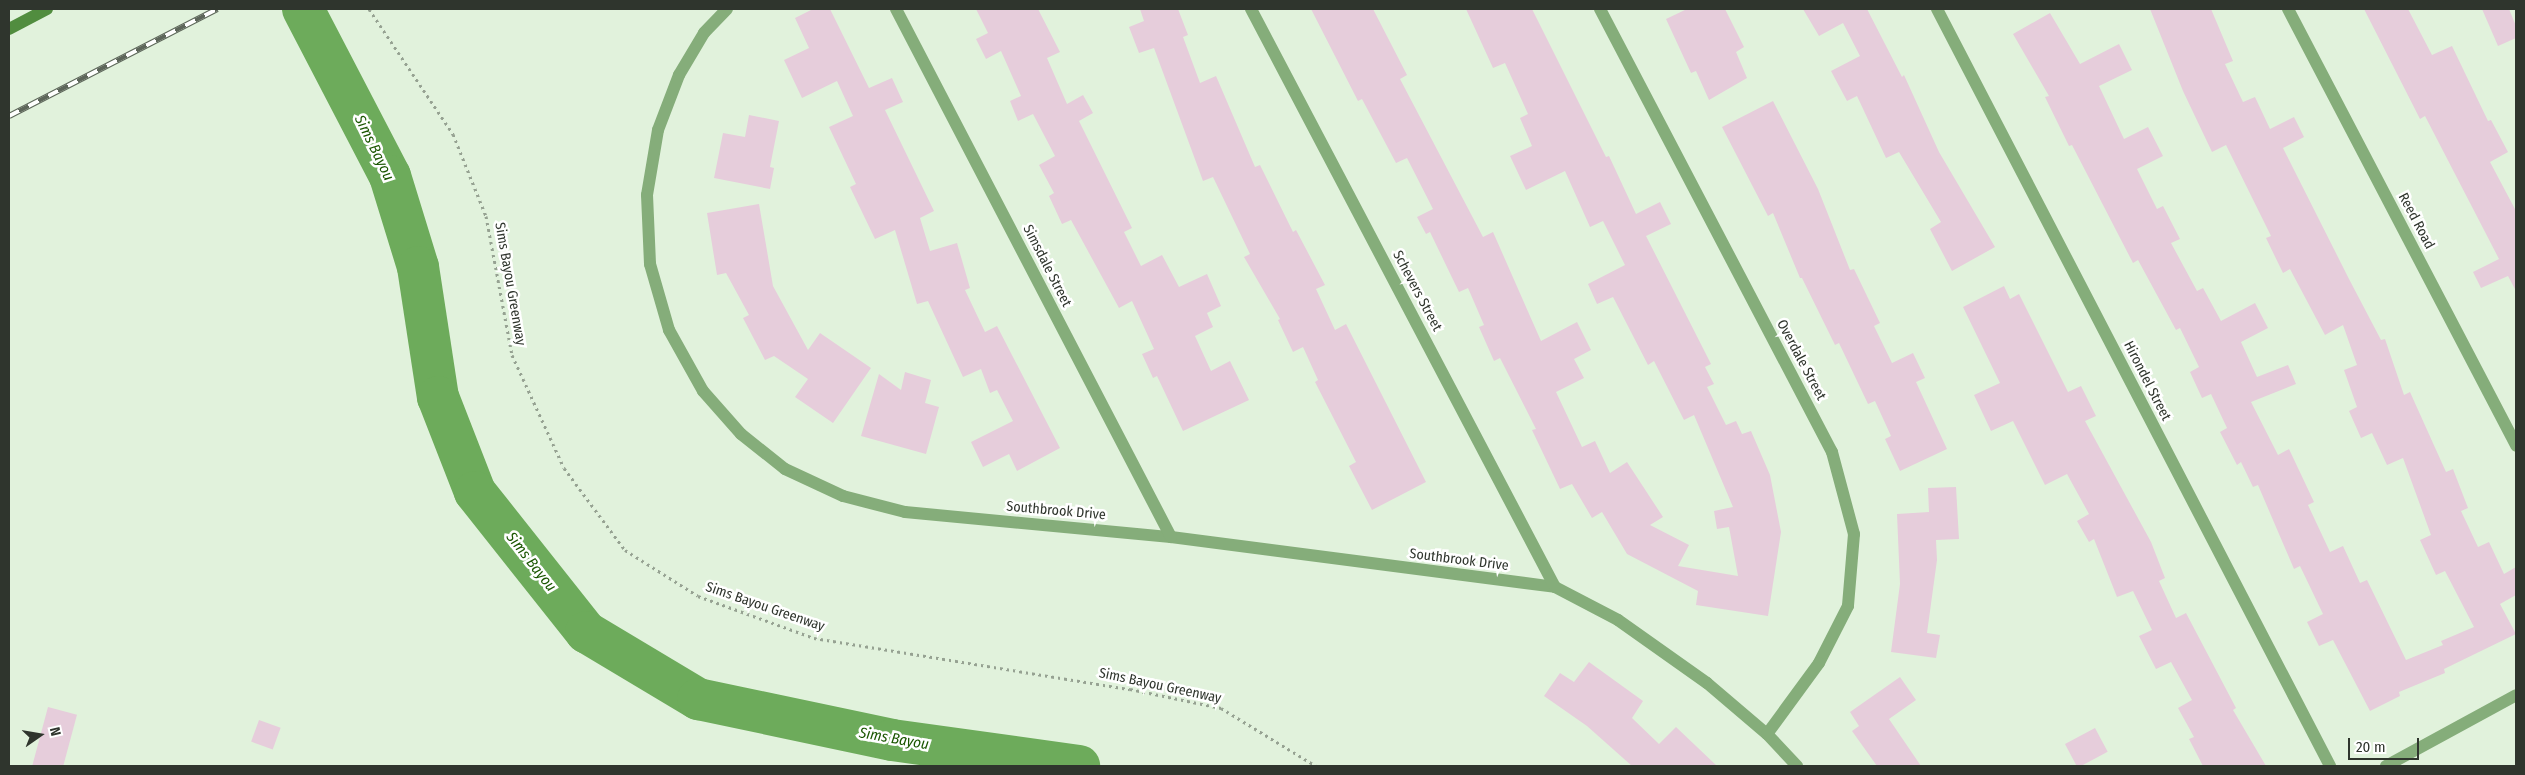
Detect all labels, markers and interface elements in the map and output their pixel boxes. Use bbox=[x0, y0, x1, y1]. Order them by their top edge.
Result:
water label: Sims Bayou bbox=[350, 112, 398, 184]
street label: Reed Road bbox=[2394, 190, 2438, 252]
street label: Sims Bayou Greenway bbox=[491, 221, 529, 347]
street label: Simsdale Street bbox=[1019, 222, 1075, 310]
street label: Schevers Street bbox=[1389, 248, 1445, 334]
street label: Overdale Street bbox=[1773, 317, 1829, 403]
street label: Hirondel Street bbox=[2120, 338, 2174, 424]
street label: Southbrook Drive bbox=[1006, 498, 1106, 524]
water label: Sims Bayou bbox=[502, 529, 560, 595]
street label: Southbrook Drive bbox=[1408, 546, 1510, 574]
street label: Sims Bayou Greenway bbox=[703, 579, 827, 635]
street label: Sims Bayou Greenway bbox=[1097, 665, 1223, 707]
north arrow bbox=[15, 710, 65, 760]
water label: Sims Bayou bbox=[858, 724, 930, 754]
text: N bbox=[46, 726, 64, 738]
scale bar bbox=[2350, 728, 2421, 760]
text: 20 m bbox=[2356, 738, 2386, 756]

